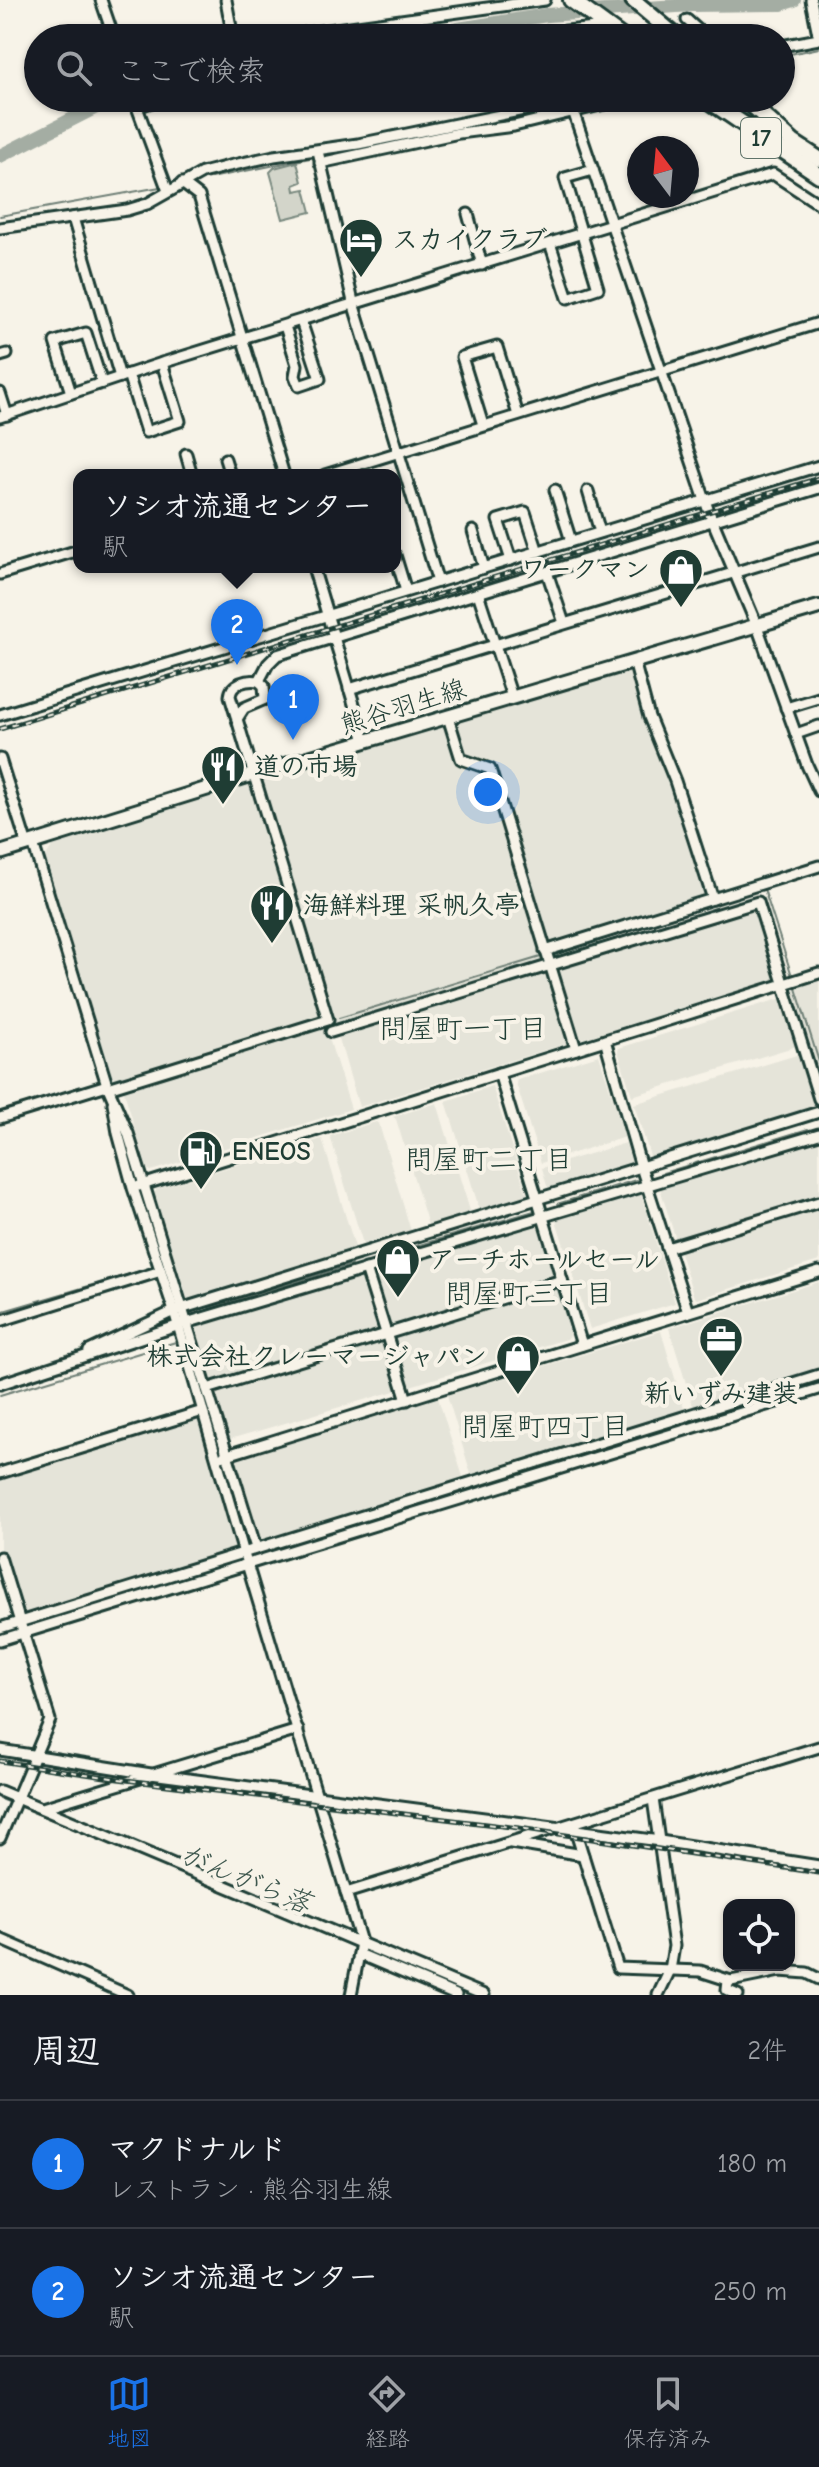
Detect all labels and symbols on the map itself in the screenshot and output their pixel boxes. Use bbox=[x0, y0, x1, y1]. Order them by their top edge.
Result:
road number: 17 bbox=[741, 118, 781, 158]
north arrow bbox=[627, 136, 699, 208]
hotel icon: スカイクラブ bbox=[337, 216, 385, 279]
place label: スカイクラブ bbox=[392, 225, 547, 255]
shop icon: ワークマン bbox=[657, 546, 705, 609]
place label: ワークマン bbox=[520, 555, 650, 585]
pin: 2 bbox=[211, 599, 263, 665]
pin: 1 bbox=[267, 674, 319, 740]
street label: 熊谷羽生線 bbox=[336, 674, 470, 740]
restaurant icon: 道の市場 bbox=[199, 743, 247, 806]
place label: 道の市場 bbox=[254, 752, 358, 782]
your location bbox=[468, 772, 508, 812]
restaurant icon: 海鮮料理 采帆久亭 bbox=[248, 882, 296, 945]
place label: 海鮮料理 采帆久亭 bbox=[303, 891, 520, 921]
district label: 問屋町一丁目 bbox=[379, 1013, 547, 1045]
fuel station icon: ENEOS bbox=[177, 1128, 225, 1191]
place label: ENEOS bbox=[232, 1137, 311, 1167]
district label: 問屋町二丁目 bbox=[405, 1144, 573, 1176]
shop icon: アーチホールセール bbox=[374, 1236, 422, 1299]
place label: アーチホールセール bbox=[429, 1245, 660, 1275]
district label: 問屋町三丁目 bbox=[445, 1278, 613, 1310]
office icon: 新いずみ建装 bbox=[697, 1315, 745, 1378]
shop icon: 株式会社クレーマージャパン bbox=[494, 1333, 542, 1396]
place label: 株式会社クレーマージャパン bbox=[146, 1342, 487, 1372]
place label: 新いずみ建装 bbox=[644, 1379, 798, 1409]
district label: 問屋町四丁目 bbox=[461, 1411, 629, 1443]
water label: がんがら落 bbox=[174, 1838, 318, 1921]

